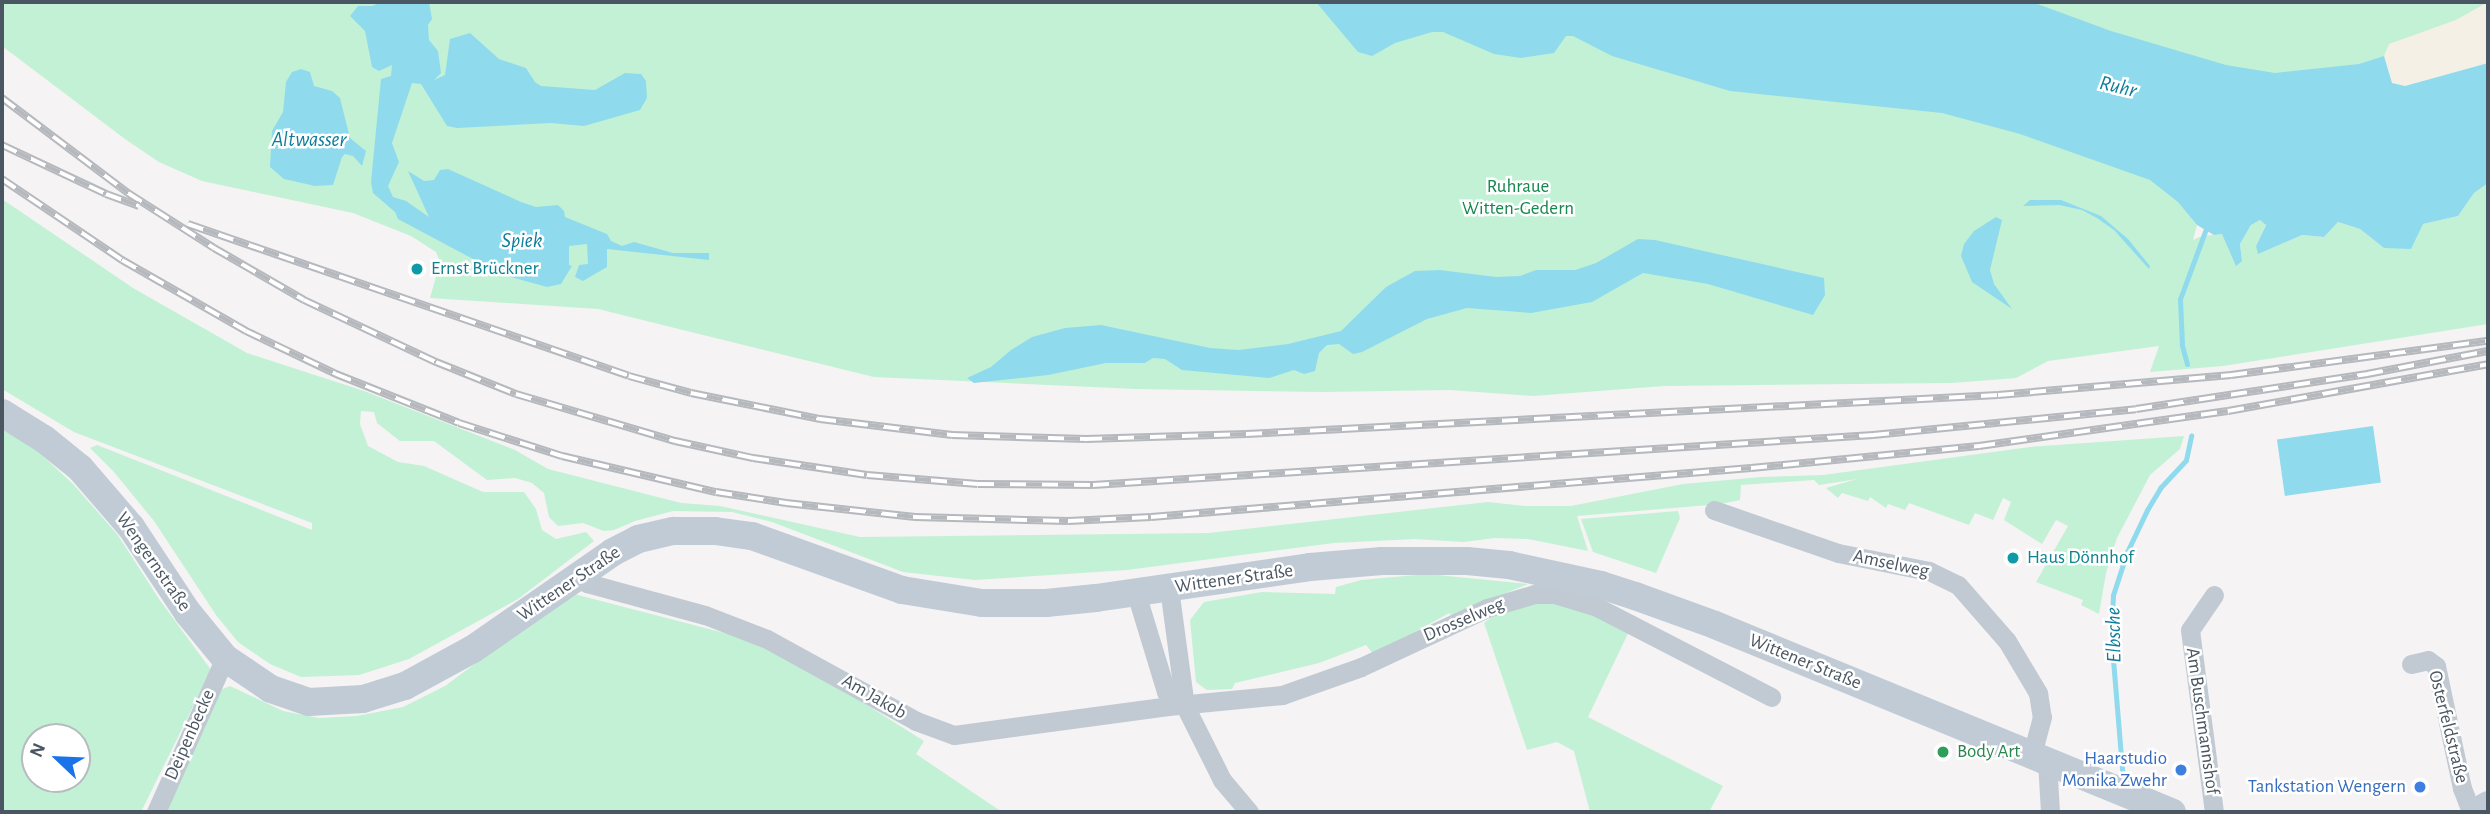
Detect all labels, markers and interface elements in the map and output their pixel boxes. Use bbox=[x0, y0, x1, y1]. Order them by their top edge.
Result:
water label: Ruhr bbox=[2097, 71, 2139, 103]
water label: Altwasser bbox=[272, 127, 346, 153]
park label: Ruhraue Witten-Gedern bbox=[1462, 176, 1574, 220]
water label: Spiek bbox=[502, 228, 542, 254]
place label: Ernst Brückner bbox=[431, 258, 539, 280]
marker: Ernst Brückner bbox=[409, 261, 425, 277]
street label: Wengernstraße bbox=[110, 508, 196, 616]
street label: Wittener Straße bbox=[513, 541, 625, 627]
street label: Amselweg bbox=[1851, 545, 1931, 583]
place label: Haus Dönnhof bbox=[2027, 547, 2134, 569]
marker: Haus Dönnhof bbox=[2005, 550, 2021, 566]
street label: Wittener Straße bbox=[1173, 559, 1295, 599]
street label: Drosselweg bbox=[1420, 593, 1508, 647]
water label: Elbsche bbox=[2101, 607, 2127, 663]
street label: Wittener Straße bbox=[1746, 629, 1864, 695]
street label: Am Buschmannshof bbox=[2180, 646, 2224, 796]
street label: Osterfeldstraße bbox=[2423, 668, 2473, 786]
street label: Am Jakob bbox=[838, 669, 910, 725]
street label: Deipenbecke bbox=[160, 686, 220, 784]
north arrow bbox=[21, 723, 91, 793]
text: N bbox=[27, 741, 49, 760]
place label: Body Art bbox=[1957, 741, 2020, 763]
marker: Body Art bbox=[1935, 744, 1951, 760]
place label: Haarstudio Monika Zwehr bbox=[2062, 748, 2167, 792]
marker: Haarstudio Monika Zwehr bbox=[2173, 762, 2189, 778]
place label: Tankstation Wengern bbox=[2248, 776, 2406, 798]
marker: Tankstation Wengern bbox=[2412, 779, 2428, 795]

